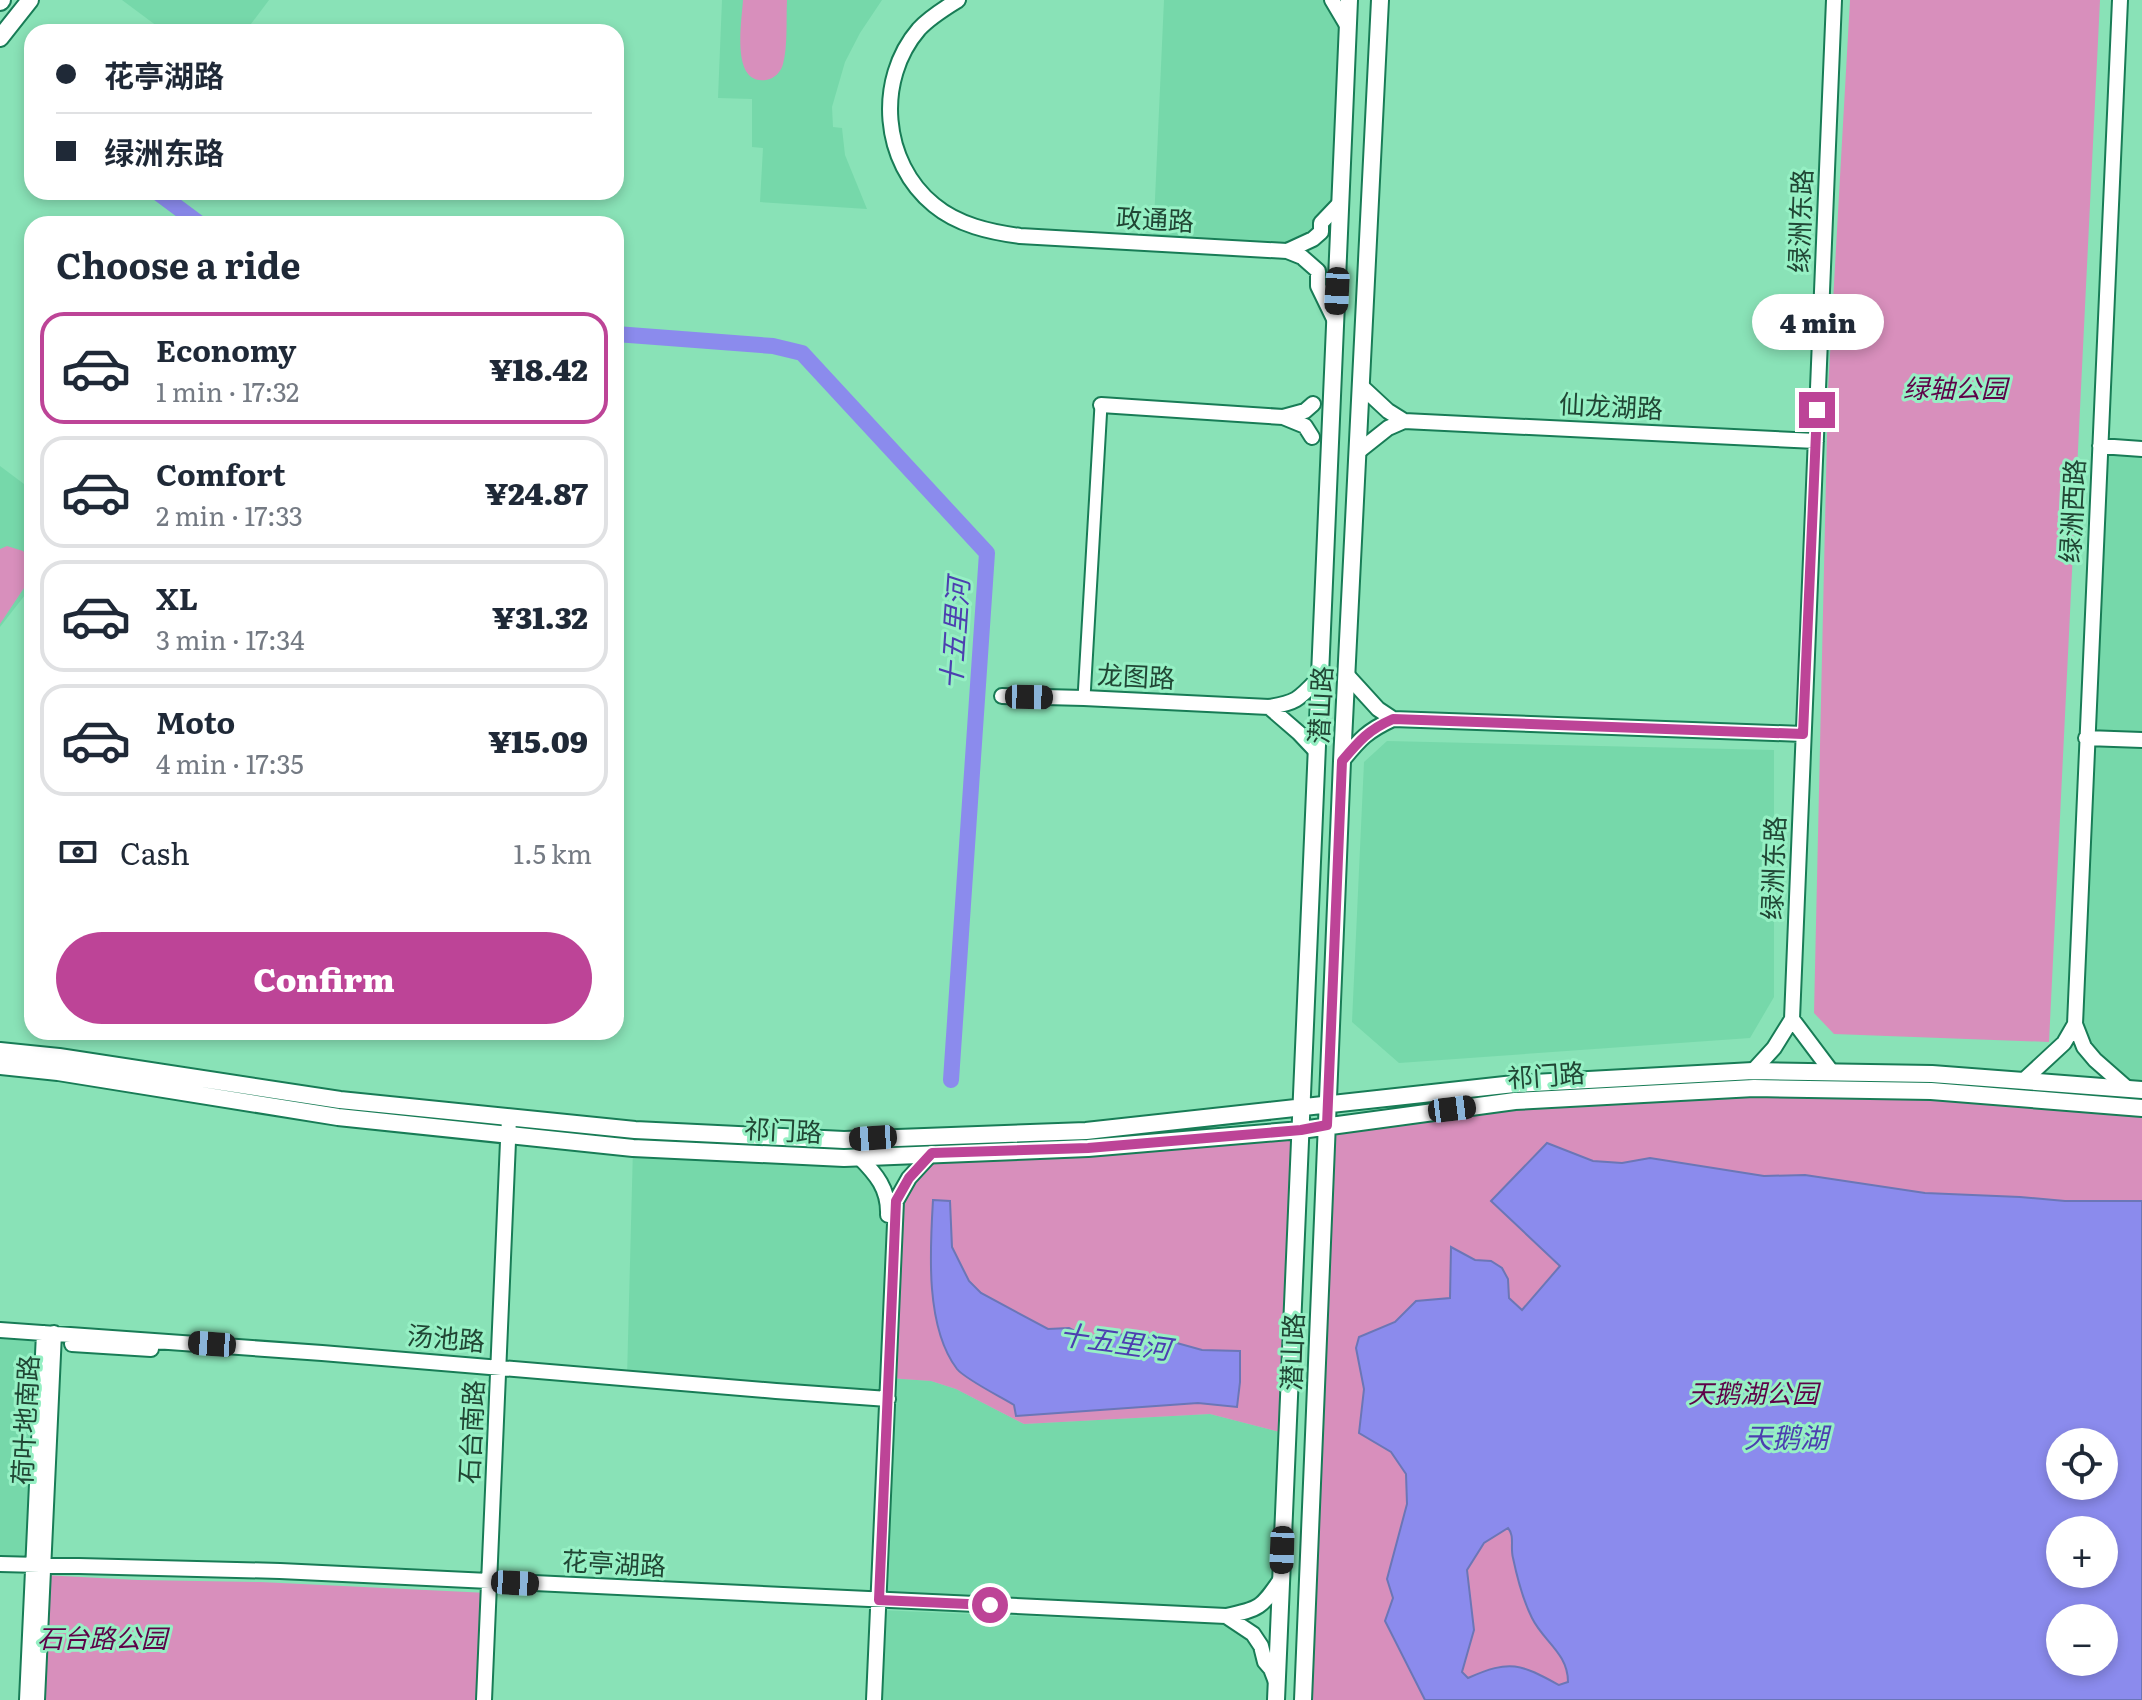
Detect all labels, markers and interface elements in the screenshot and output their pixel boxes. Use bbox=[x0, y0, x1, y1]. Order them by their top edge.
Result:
text: 花亭湖路 bbox=[104, 52, 224, 96]
text: 绿洲东路 bbox=[104, 129, 224, 173]
street label: 绿洲东路 bbox=[1777, 168, 1820, 274]
street label: 政通路 bbox=[1115, 196, 1195, 239]
text: Choose a ride bbox=[56, 237, 301, 290]
car bbox=[1324, 266, 1350, 316]
callout: 4 min bbox=[1751, 294, 1883, 350]
text: 4 min bbox=[1780, 302, 1856, 341]
text: Economy bbox=[156, 327, 296, 371]
icon: car bbox=[60, 332, 132, 404]
text: ¥18.42 bbox=[489, 346, 588, 390]
park label: 绿轴公园 bbox=[1903, 367, 2011, 406]
text: 1 min · 17:32 bbox=[156, 371, 299, 410]
street label: 仙龙湖路 bbox=[1558, 382, 1664, 427]
route end bbox=[1799, 392, 1835, 428]
text: Comfort bbox=[156, 451, 286, 495]
icon: car bbox=[60, 456, 132, 528]
street label: 绿洲西路 bbox=[2048, 458, 2093, 564]
text: ¥24.87 bbox=[485, 470, 588, 514]
text: 2 min · 17:33 bbox=[156, 495, 303, 534]
water label: 十五里河 bbox=[928, 572, 978, 691]
text: XL bbox=[156, 575, 198, 619]
icon: car bbox=[60, 580, 132, 652]
text: ¥31.32 bbox=[492, 594, 588, 638]
text: 3 min · 17:34 bbox=[156, 619, 305, 658]
street label: 龙图路 bbox=[1096, 653, 1176, 696]
street label: 潜山路 bbox=[1297, 665, 1340, 745]
car bbox=[1005, 685, 1053, 709]
text: Moto bbox=[156, 699, 235, 743]
icon: car bbox=[60, 704, 132, 776]
text: ¥15.09 bbox=[488, 718, 588, 762]
text: 4 min · 17:35 bbox=[156, 743, 304, 782]
street label: 绿洲东路 bbox=[1750, 815, 1793, 921]
icon: cash bbox=[56, 830, 100, 874]
text: Cash bbox=[120, 830, 190, 874]
text: 1.5 km bbox=[513, 833, 592, 872]
button: Confirm bbox=[56, 932, 592, 1024]
street label: 祁门路 bbox=[1506, 1051, 1586, 1096]
car bbox=[1427, 1094, 1477, 1124]
street label: 祁门路 bbox=[743, 1107, 823, 1150]
car bbox=[848, 1124, 898, 1152]
water label: 十五里河 bbox=[1057, 1311, 1179, 1369]
street label: 潜山路 bbox=[1270, 1312, 1311, 1392]
street label: 汤池路 bbox=[406, 1314, 487, 1359]
car bbox=[187, 1330, 237, 1358]
street label: 荷叶地南路 bbox=[1, 1354, 46, 1486]
park label: 天鹅湖公园 bbox=[1688, 1372, 1822, 1411]
street label: 石台南路 bbox=[447, 1379, 492, 1485]
water label: 天鹅湖 bbox=[1744, 1415, 1832, 1457]
map controls bbox=[2046, 1428, 2118, 1676]
button: locate bbox=[2046, 1428, 2118, 1500]
button: + bbox=[2046, 1516, 2118, 1588]
car bbox=[1269, 1526, 1295, 1574]
street label: 花亭湖路 bbox=[561, 1539, 667, 1584]
car bbox=[490, 1570, 540, 1596]
route start bbox=[972, 1587, 1008, 1623]
button: − bbox=[2046, 1604, 2118, 1676]
park label: 石台路公园 bbox=[37, 1617, 171, 1656]

